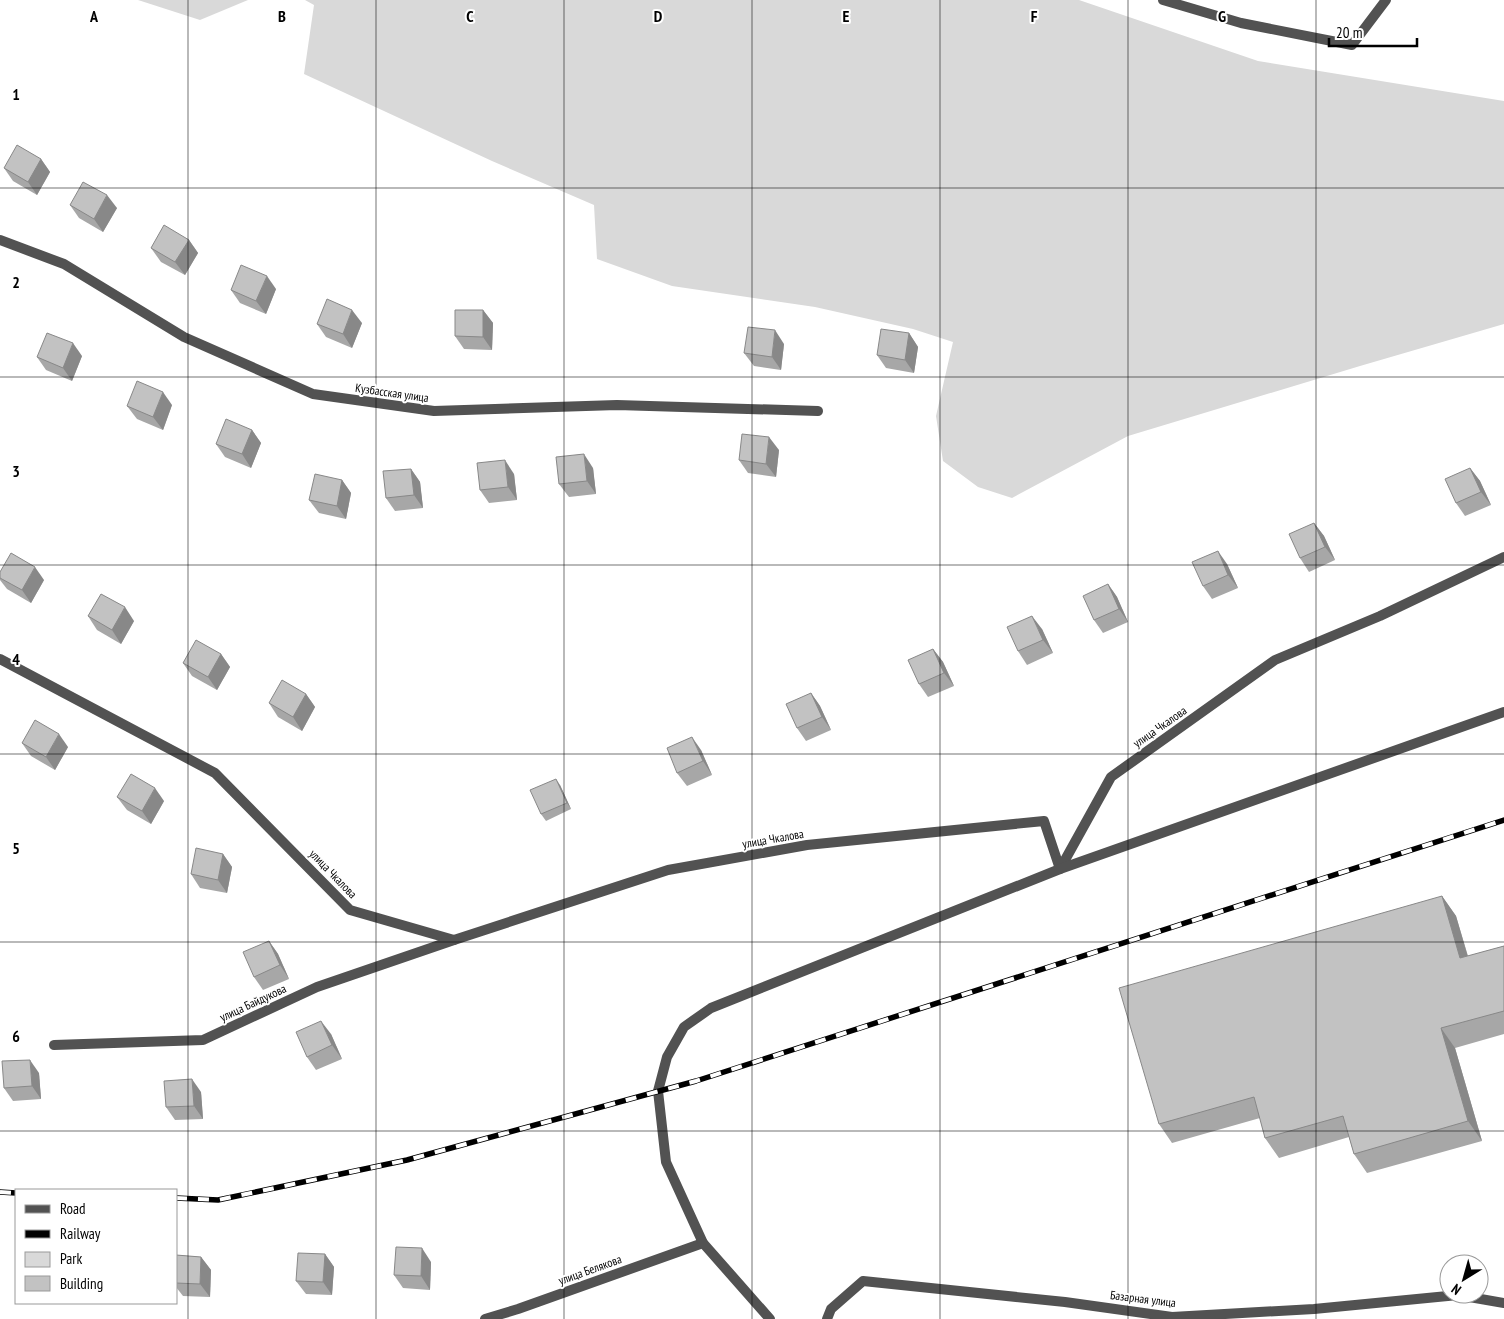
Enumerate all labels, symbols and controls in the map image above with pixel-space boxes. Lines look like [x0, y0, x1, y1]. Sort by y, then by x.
text: A [89, 6, 99, 26]
text: B [278, 6, 286, 26]
text: C [466, 6, 474, 26]
text: D [654, 6, 663, 26]
text: E [843, 6, 850, 26]
text: F [1031, 6, 1038, 26]
text: G [1218, 6, 1226, 26]
scale bar [1329, 15, 1416, 47]
text: 20 m [1336, 23, 1362, 42]
text: 1 [12, 84, 20, 104]
text: 2 [12, 272, 20, 292]
street label: Кузбасская улица [354, 380, 430, 405]
text: 3 [12, 461, 20, 481]
text: 4 [12, 649, 20, 669]
street label: улица Чкалова [1130, 703, 1190, 751]
street label: улица Чкалова [741, 826, 805, 851]
text: 5 [12, 838, 20, 858]
street label: улица Чкалова [306, 846, 360, 901]
street label: улица Байдукова [217, 981, 289, 1024]
text: 6 [12, 1026, 20, 1046]
legend [15, 1189, 178, 1304]
text: Road [60, 1199, 86, 1218]
text: Railway [60, 1224, 101, 1243]
text: Park [60, 1249, 82, 1268]
street label: улица Белякова [556, 1251, 624, 1288]
north arrow [1439, 1254, 1489, 1304]
text: Building [60, 1274, 103, 1293]
text: N [1448, 1280, 1465, 1299]
street label: Базарная улица [1109, 1287, 1177, 1310]

